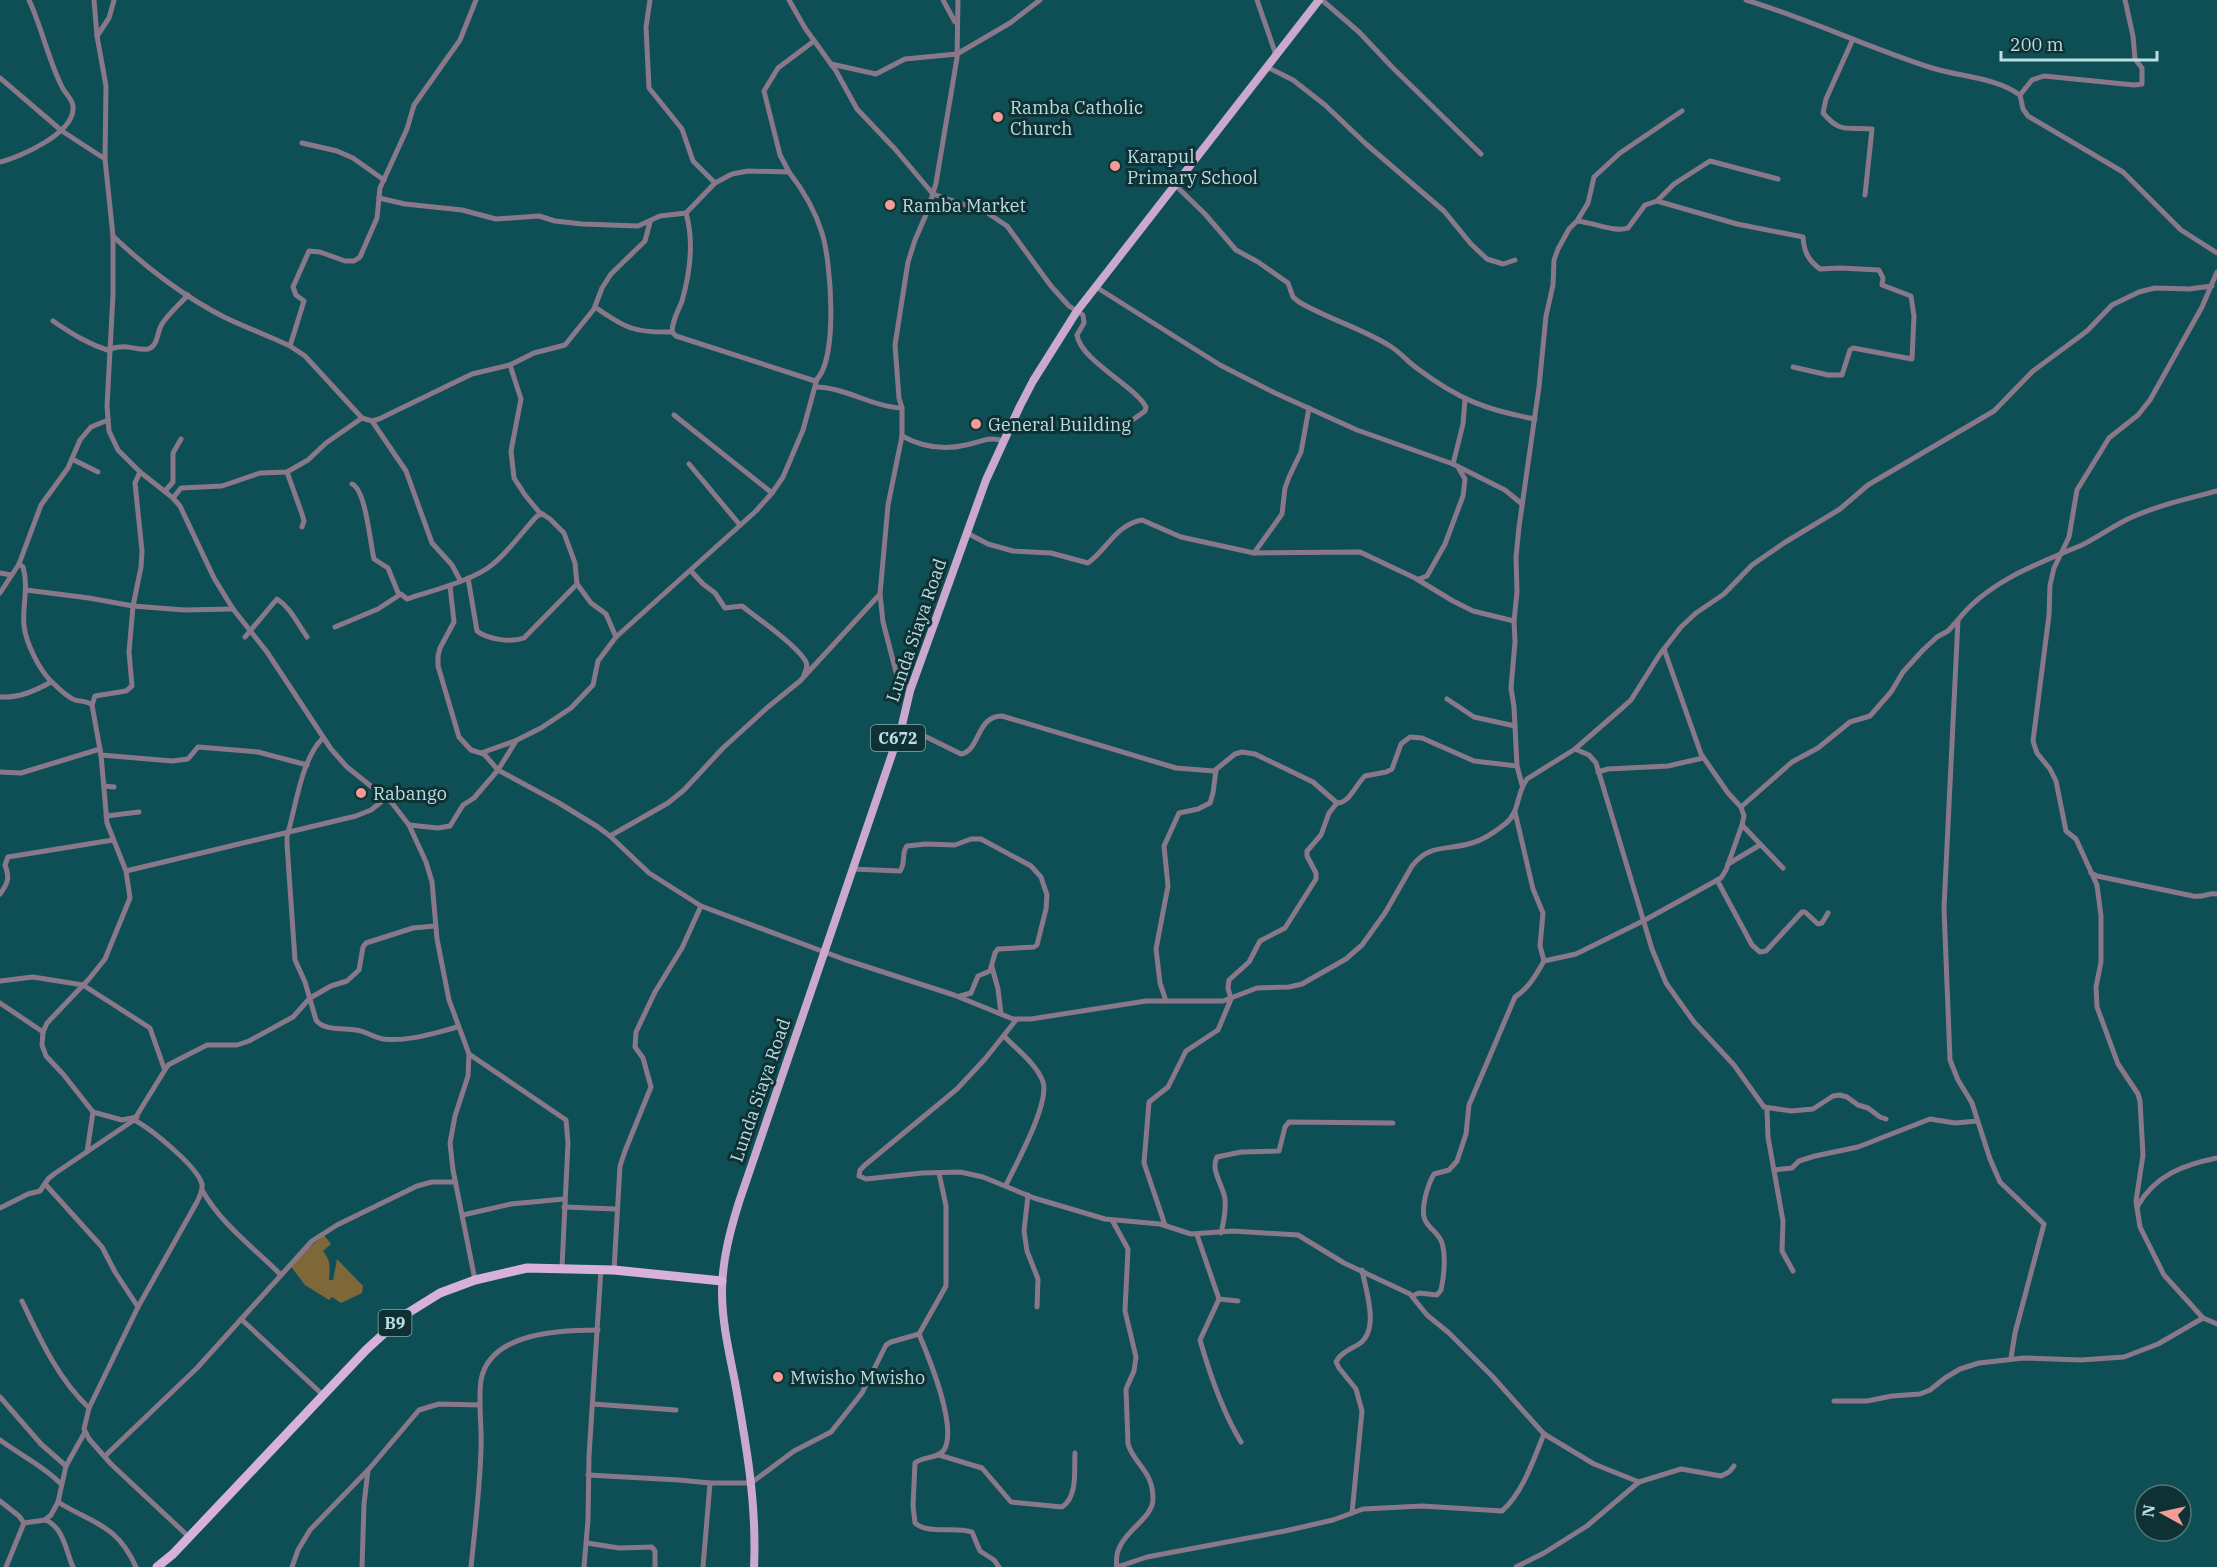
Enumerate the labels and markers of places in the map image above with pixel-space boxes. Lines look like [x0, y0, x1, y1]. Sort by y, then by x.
place label: Ramba Catholic Church [1010, 96, 1143, 140]
marker: Ramba Catholic Church [991, 110, 1005, 124]
place label: Karapul Primary School [1127, 145, 1258, 189]
marker: Karapul Primary School [1108, 159, 1122, 173]
place label: Ramba Market [902, 194, 1026, 217]
marker: Ramba Market [883, 198, 897, 212]
place label: General Building [988, 413, 1131, 436]
marker: General Building [969, 417, 983, 431]
place label: Rabango [373, 782, 447, 805]
marker: Rabango [354, 786, 368, 800]
place label: Mwisho Mwisho [790, 1366, 925, 1389]
marker: Mwisho Mwisho [771, 1370, 785, 1384]

